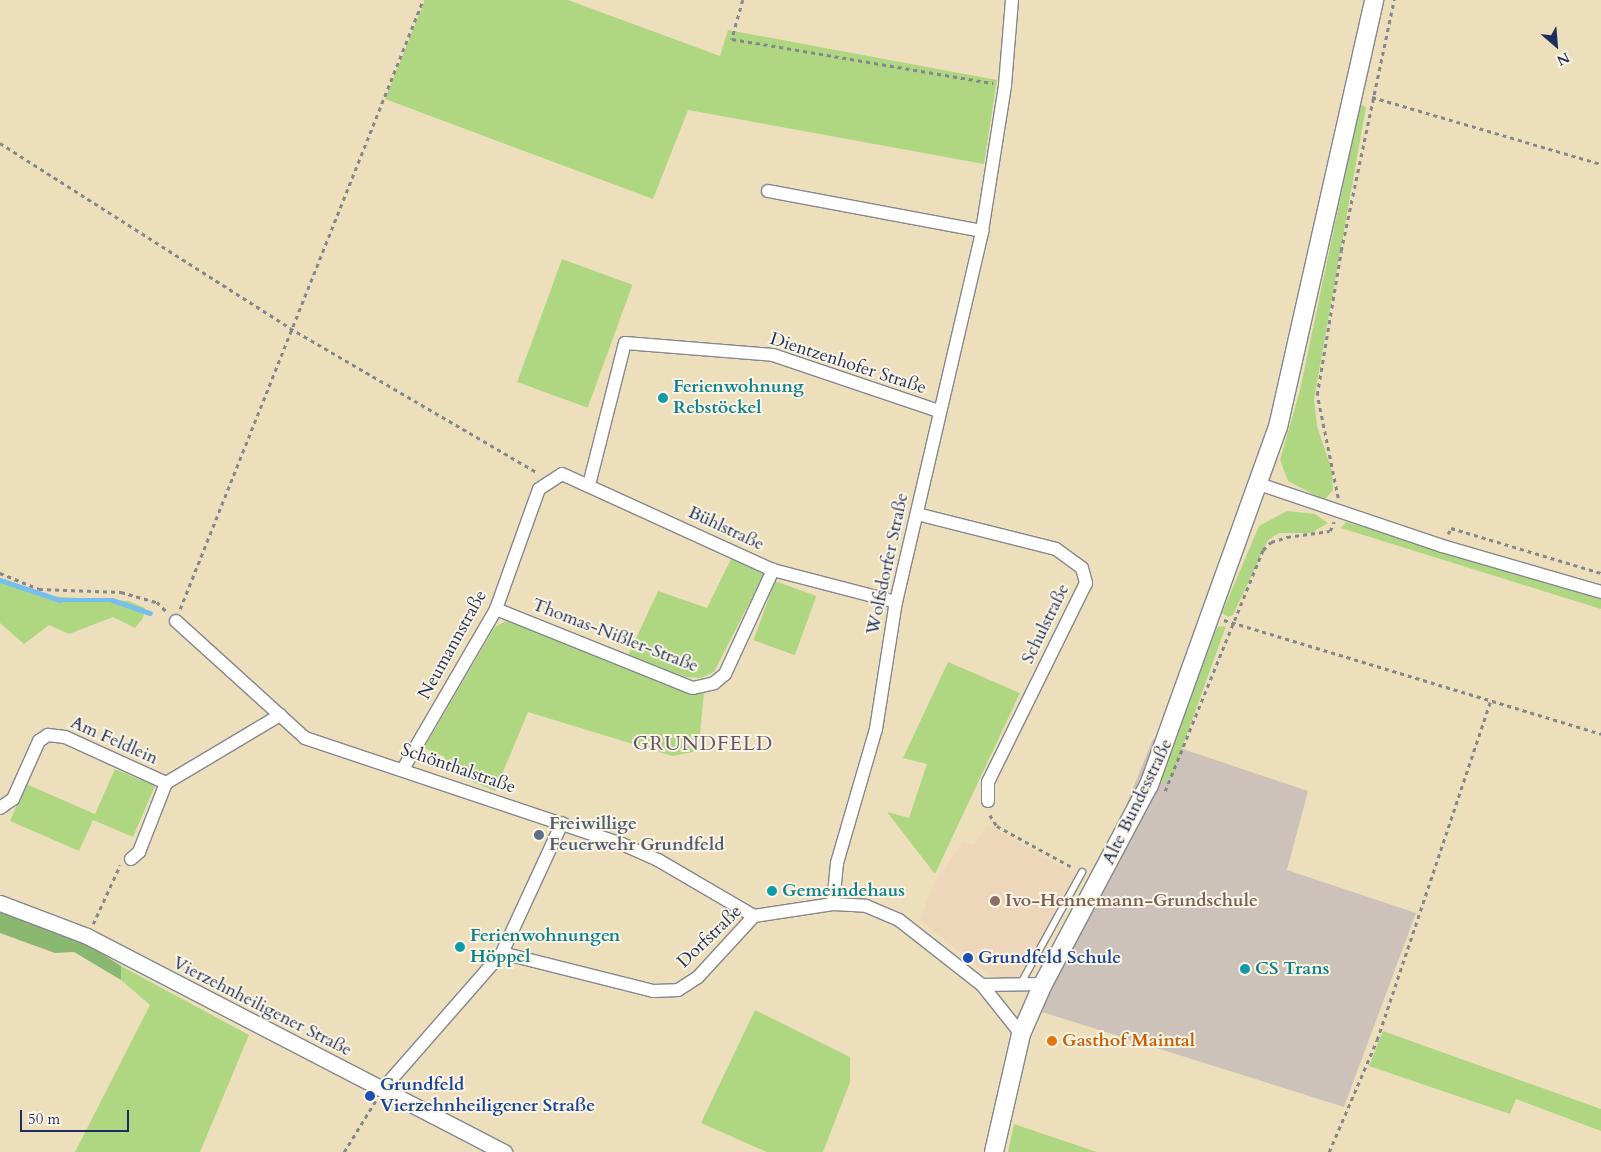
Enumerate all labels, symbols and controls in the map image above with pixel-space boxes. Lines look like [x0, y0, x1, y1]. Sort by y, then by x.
north arrow [1531, 20, 1581, 70]
text: N [1553, 48, 1573, 70]
street label: Dientzenhofer Straße [767, 329, 929, 399]
place label: Ferienwohnung Rebstöckel [673, 377, 804, 419]
marker: Ferienwohnung Rebstöckel [657, 392, 669, 404]
street label: Wolfsdorfer Straße [862, 491, 914, 637]
street label: Bühlstraße [685, 502, 767, 556]
street label: Schulstraße [1017, 580, 1075, 668]
street label: Neumannstraße [414, 586, 492, 704]
street label: Thomas-Nißler-Straße [529, 594, 701, 678]
street label: Am Feldlein [67, 712, 161, 770]
district label: GRUNDFELD [632, 731, 774, 755]
street label: Alte Bundesstraße [1098, 736, 1178, 868]
street label: Schönthalstraße [398, 739, 518, 799]
place label: Freiwillige Feuerwehr Grundfeld [549, 814, 724, 856]
marker: Freiwillige Feuerwehr Grundfeld [533, 829, 545, 841]
place label: Gemeindehaus [782, 880, 905, 902]
marker: Gemeindehaus [766, 885, 778, 897]
place label: Ivo-Hennemann-Grundschule [1005, 890, 1258, 912]
marker: Ivo-Hennemann-Grundschule [989, 895, 1001, 907]
street label: Dorfstraße [673, 901, 747, 973]
place label: Ferienwohnungen Höppel [470, 926, 620, 969]
marker: Ferienwohnungen Höppel [454, 941, 466, 953]
place label: Grundfeld Schule [978, 947, 1121, 969]
street label: Vierzehnheiligener Straße [169, 952, 355, 1062]
marker: Grundfeld Schule [962, 952, 974, 964]
place label: CS Trans [1255, 958, 1329, 980]
marker: CS Trans [1239, 963, 1251, 975]
place label: Gasthof Maintal [1062, 1030, 1195, 1052]
marker: Gasthof Maintal [1046, 1035, 1058, 1047]
place label: Grundfeld Vierzehnheiligener Straße [380, 1075, 595, 1118]
marker: Grundfeld Vierzehnheiligener Straße [364, 1090, 376, 1102]
scale bar [22, 1100, 131, 1132]
text: 50 m [28, 1109, 60, 1129]

